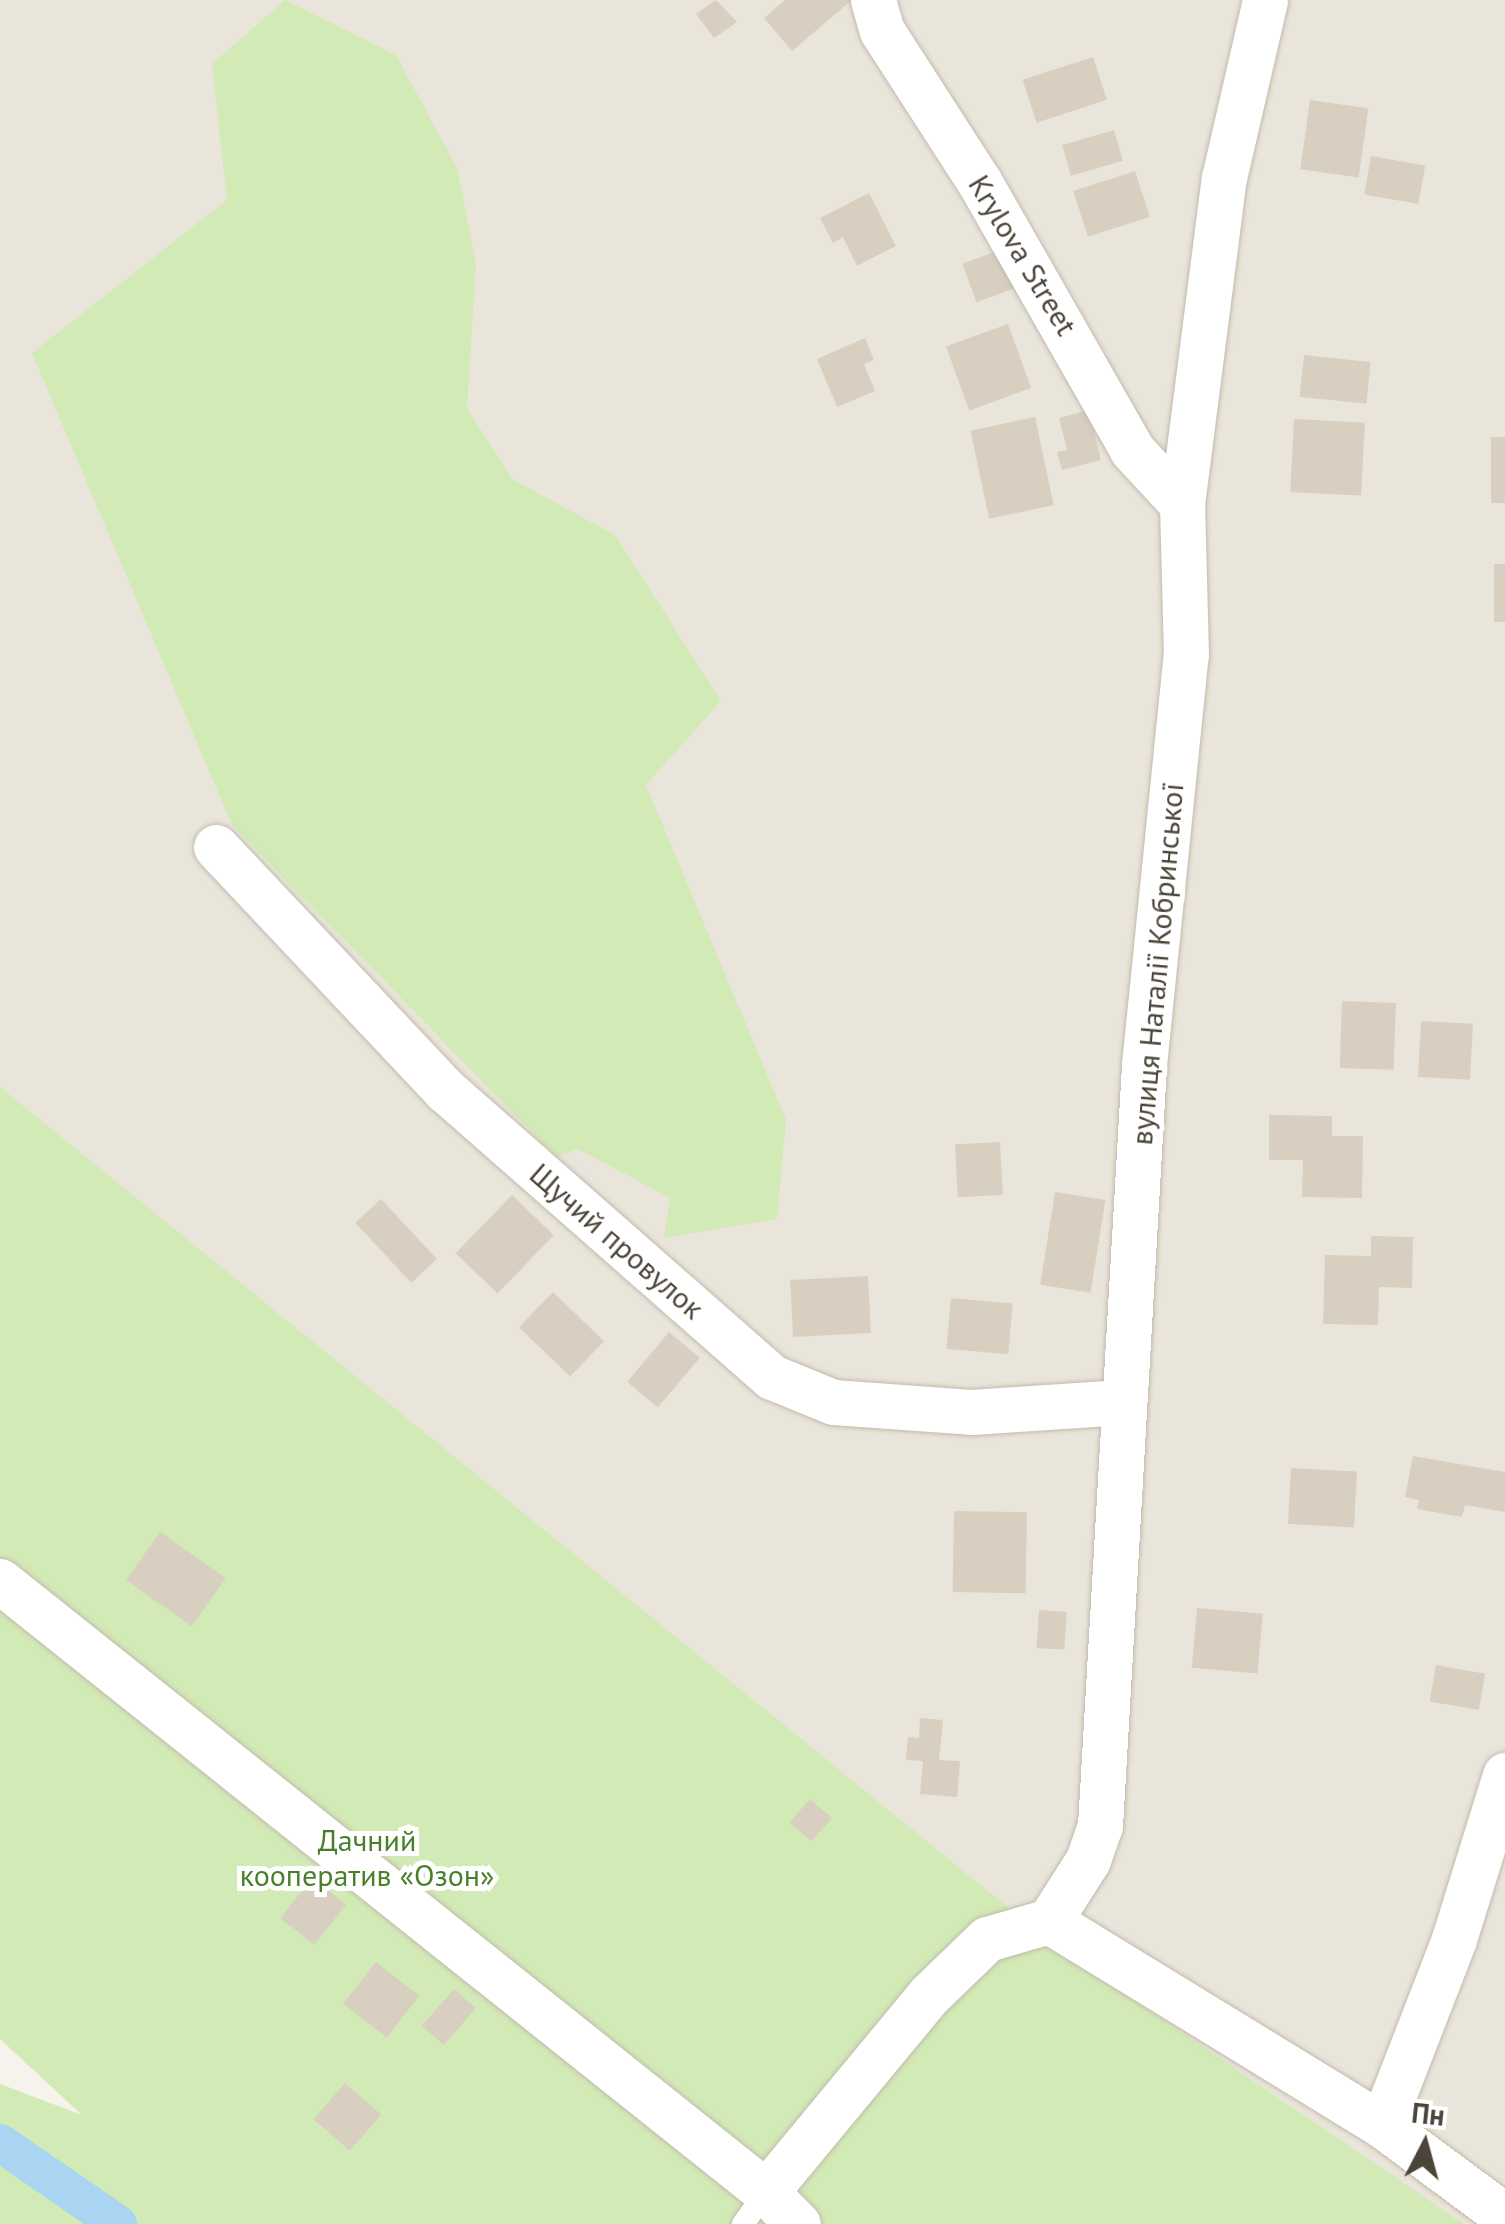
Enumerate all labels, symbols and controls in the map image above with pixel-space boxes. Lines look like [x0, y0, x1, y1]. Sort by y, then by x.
street label: Krylova Street [961, 169, 1085, 341]
street label: вулиця Наталії Кобринської [1123, 782, 1191, 1146]
street label: Щучий провулок [523, 1156, 711, 1326]
park label: Дачний кооператив «Озон» [240, 1822, 494, 1892]
north arrow [1375, 2094, 1475, 2194]
text: Пн [1410, 2094, 1447, 2134]

